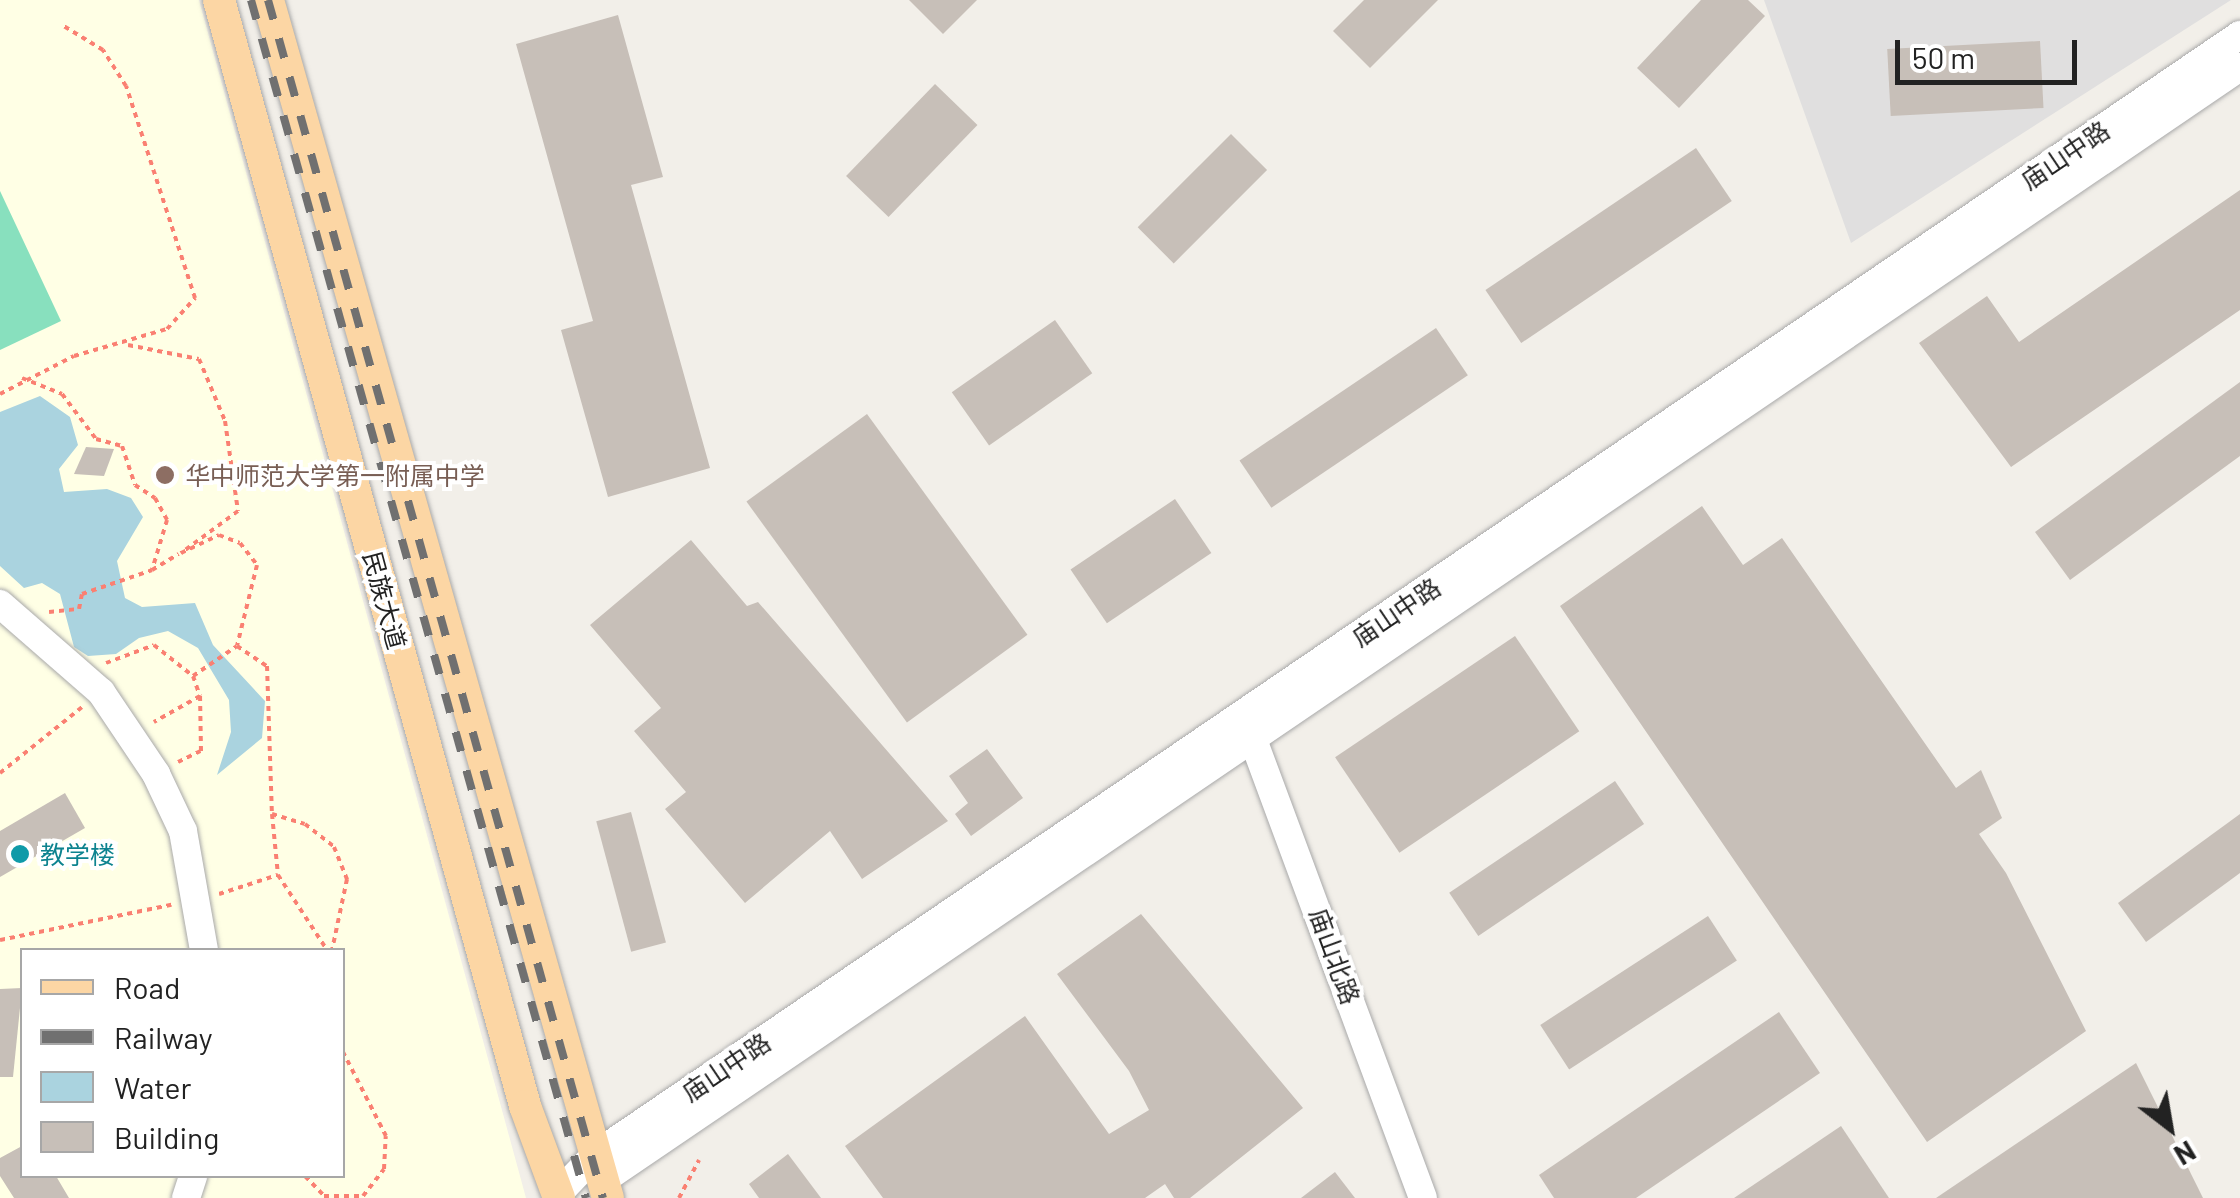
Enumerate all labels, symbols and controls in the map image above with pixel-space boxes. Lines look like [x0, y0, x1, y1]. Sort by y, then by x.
scale bar [1900, 20, 2082, 82]
text: 50 m [1912, 39, 1975, 75]
street label: 庙山中路 [2015, 115, 2115, 195]
place label: 华中师范大学第一附属中学 [185, 460, 485, 490]
marker: 华中师范大学第一附属中学 [154, 464, 176, 486]
street label: 民族大道 [358, 548, 412, 652]
street label: 庙山中路 [1346, 572, 1446, 652]
place label: 教学楼 [40, 839, 115, 869]
marker: 教学楼 [9, 843, 31, 865]
street label: 庙山北路 [1304, 904, 1366, 1008]
legend [20, 948, 345, 1178]
text: Road [114, 969, 180, 1005]
text: Railway [114, 1019, 213, 1055]
street label: 庙山中路 [676, 1027, 776, 1107]
text: Water [114, 1069, 192, 1105]
north arrow [2120, 1078, 2220, 1178]
text: Building [114, 1119, 219, 1155]
text: N [2169, 1134, 2202, 1173]

